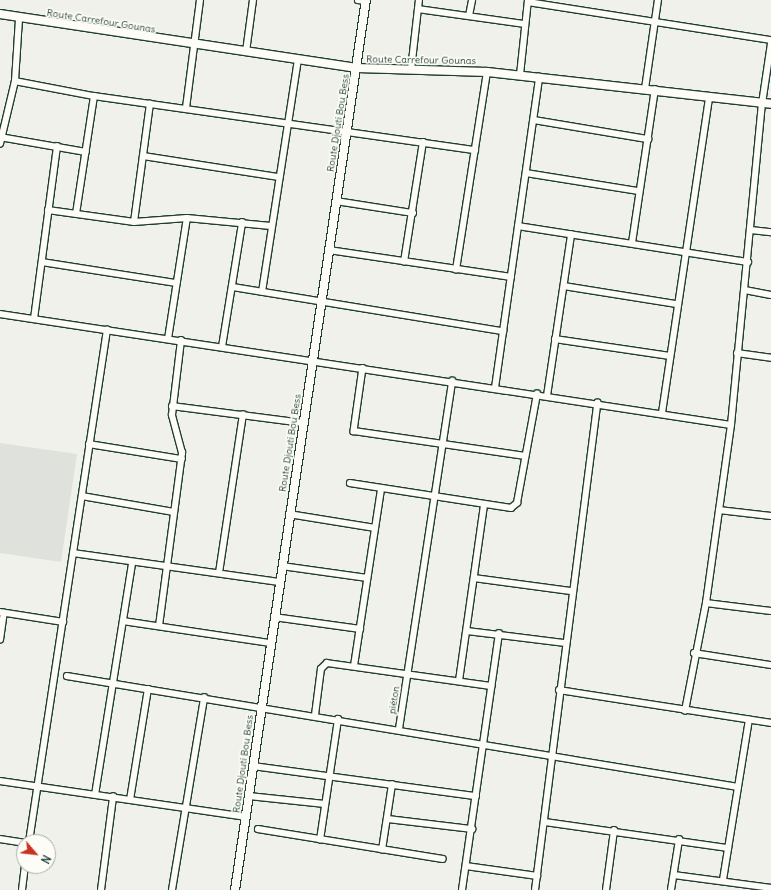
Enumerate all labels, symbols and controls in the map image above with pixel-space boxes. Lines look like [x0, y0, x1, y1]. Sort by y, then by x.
street label: Route Carrefour Gounas [46, 6, 156, 36]
street label: Route Carrefour Gounas [366, 53, 476, 67]
street label: Route Djouti Bou Bess [324, 73, 352, 173]
street label: Route Djouti Bou Bess [276, 393, 304, 493]
street label: piéton [386, 685, 402, 715]
street label: Route Djouti Bou Bess [230, 714, 256, 814]
north arrow [16, 834, 56, 874]
text: N [38, 853, 54, 866]

